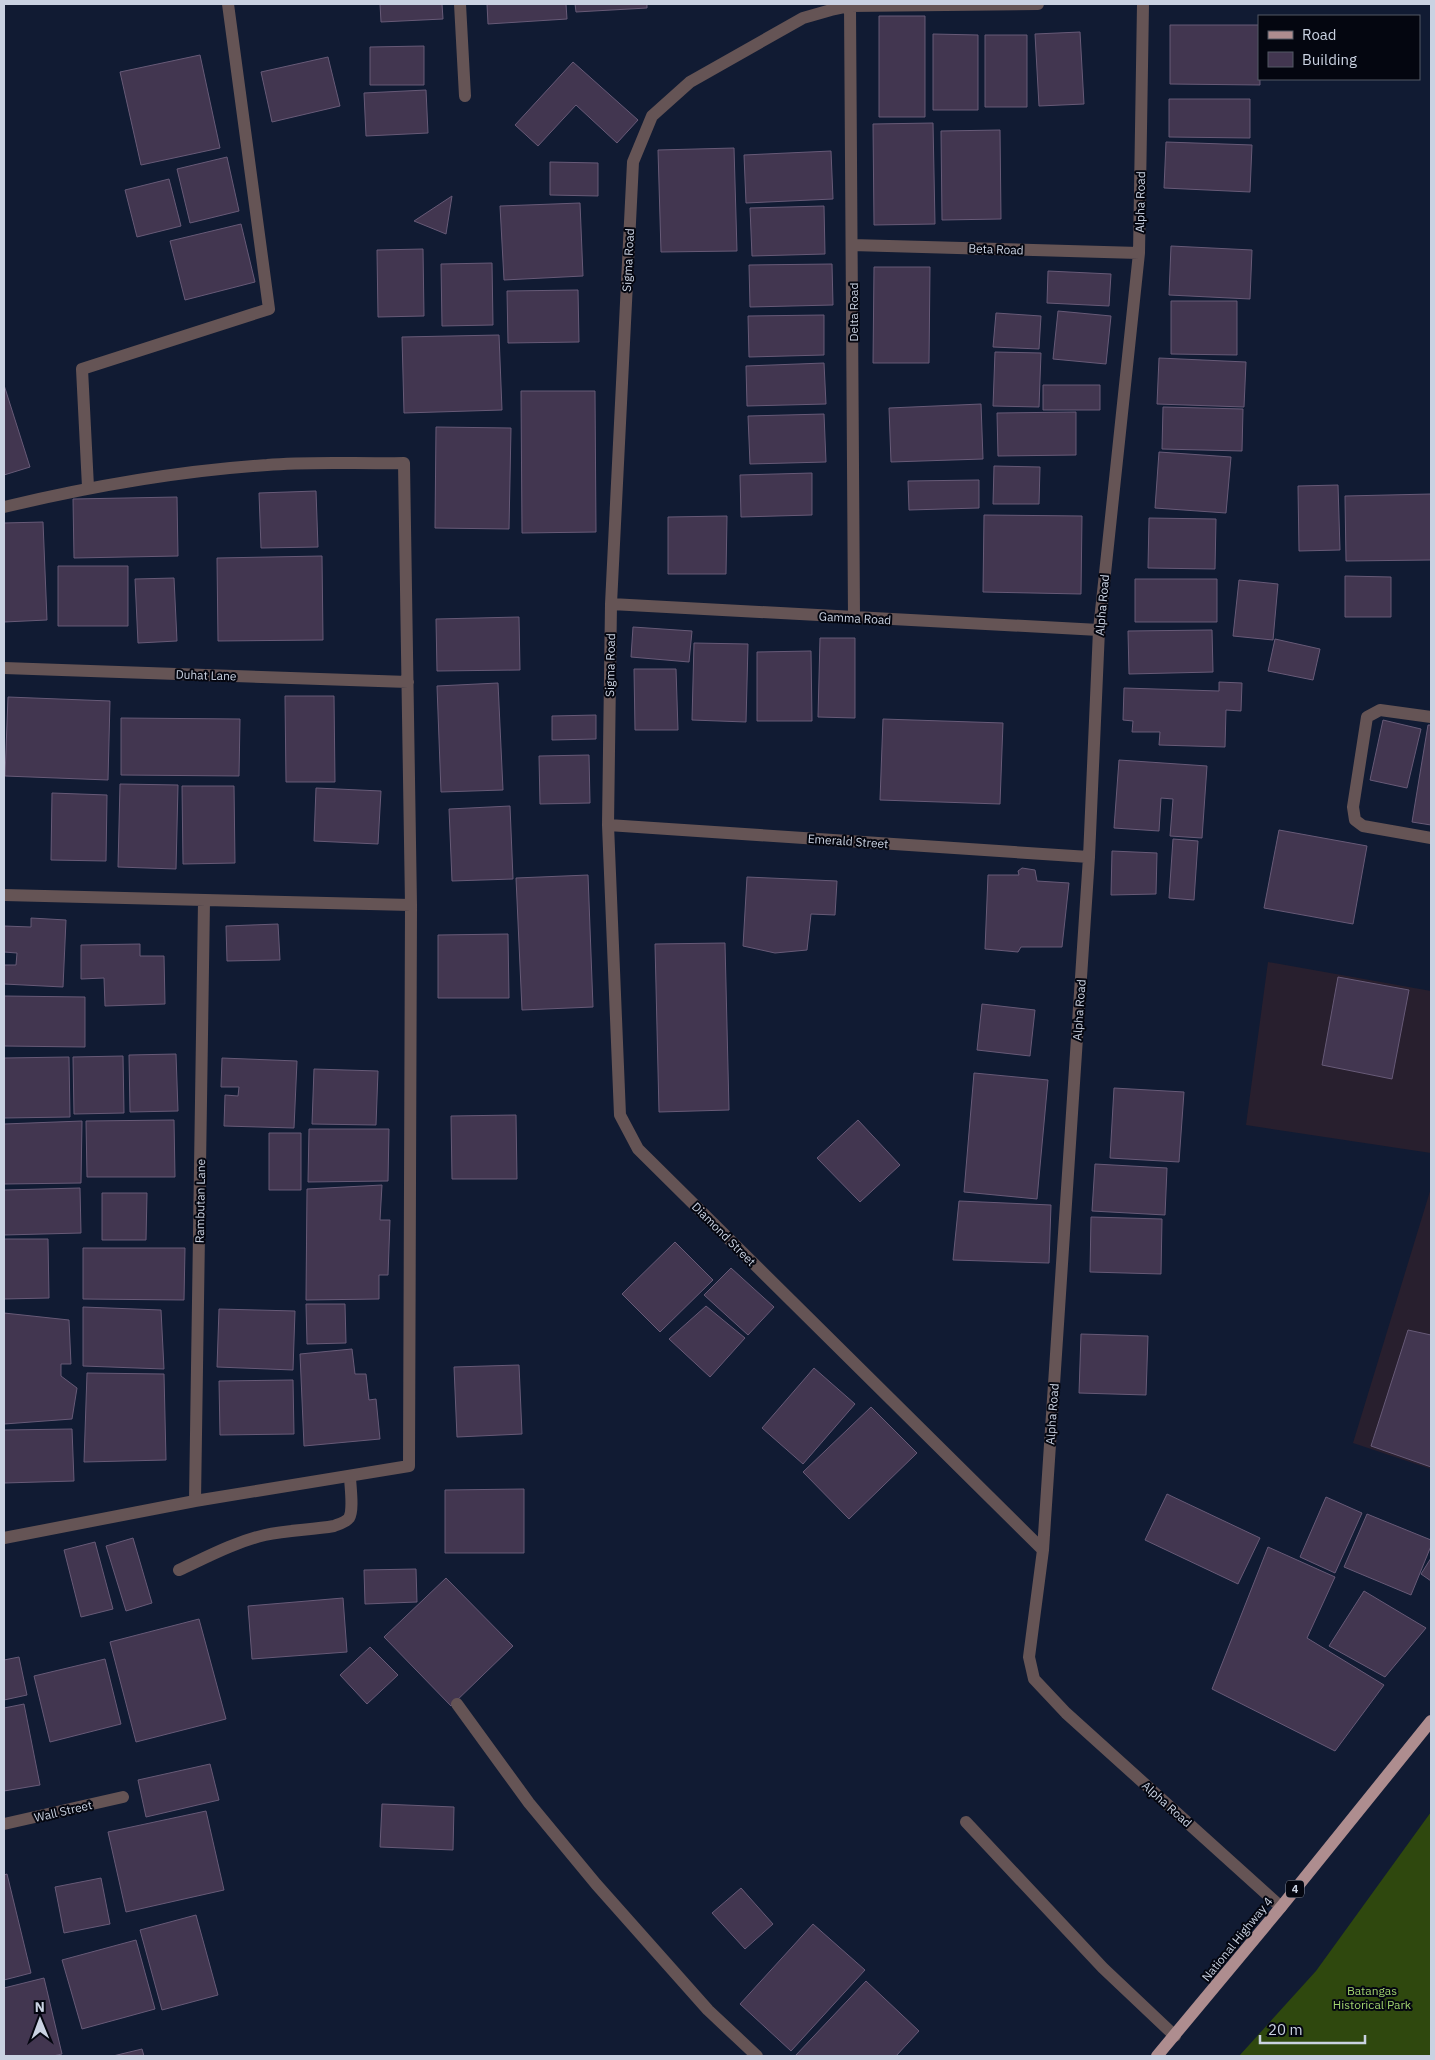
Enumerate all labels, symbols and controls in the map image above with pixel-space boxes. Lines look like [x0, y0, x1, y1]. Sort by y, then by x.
legend [1258, 15, 1420, 80]
text: Road [1302, 25, 1337, 44]
text: Building [1302, 50, 1357, 69]
street label: Alpha Road [1132, 171, 1148, 233]
street label: Sigma Road [619, 228, 637, 292]
street label: Beta Road [968, 241, 1024, 257]
street label: Delta Road [846, 283, 861, 341]
street label: Alpha Road [1092, 574, 1112, 636]
street label: Gamma Road [818, 609, 892, 627]
street label: Sigma Road [602, 633, 618, 697]
street label: Duhat Lane [175, 666, 237, 684]
street label: Emerald Street [807, 831, 889, 851]
street label: Alpha Road [1069, 979, 1089, 1041]
street label: Rambutan Lane [192, 1158, 208, 1243]
street label: Diamond Street [689, 1199, 759, 1269]
street label: Alpha Road [1042, 1383, 1062, 1445]
street label: Alpha Road [1139, 1778, 1195, 1830]
street label: Wall Street [32, 1797, 94, 1825]
road number: 4 [1286, 1880, 1304, 1898]
street label: National Highway 4 [1198, 1894, 1276, 1984]
park label: Batangas Historical Park [1333, 1983, 1412, 2012]
north arrow [15, 1995, 65, 2045]
text: N [35, 1998, 45, 2016]
scale bar [1260, 2012, 1365, 2044]
text: 20 m [1268, 2020, 1303, 2039]

